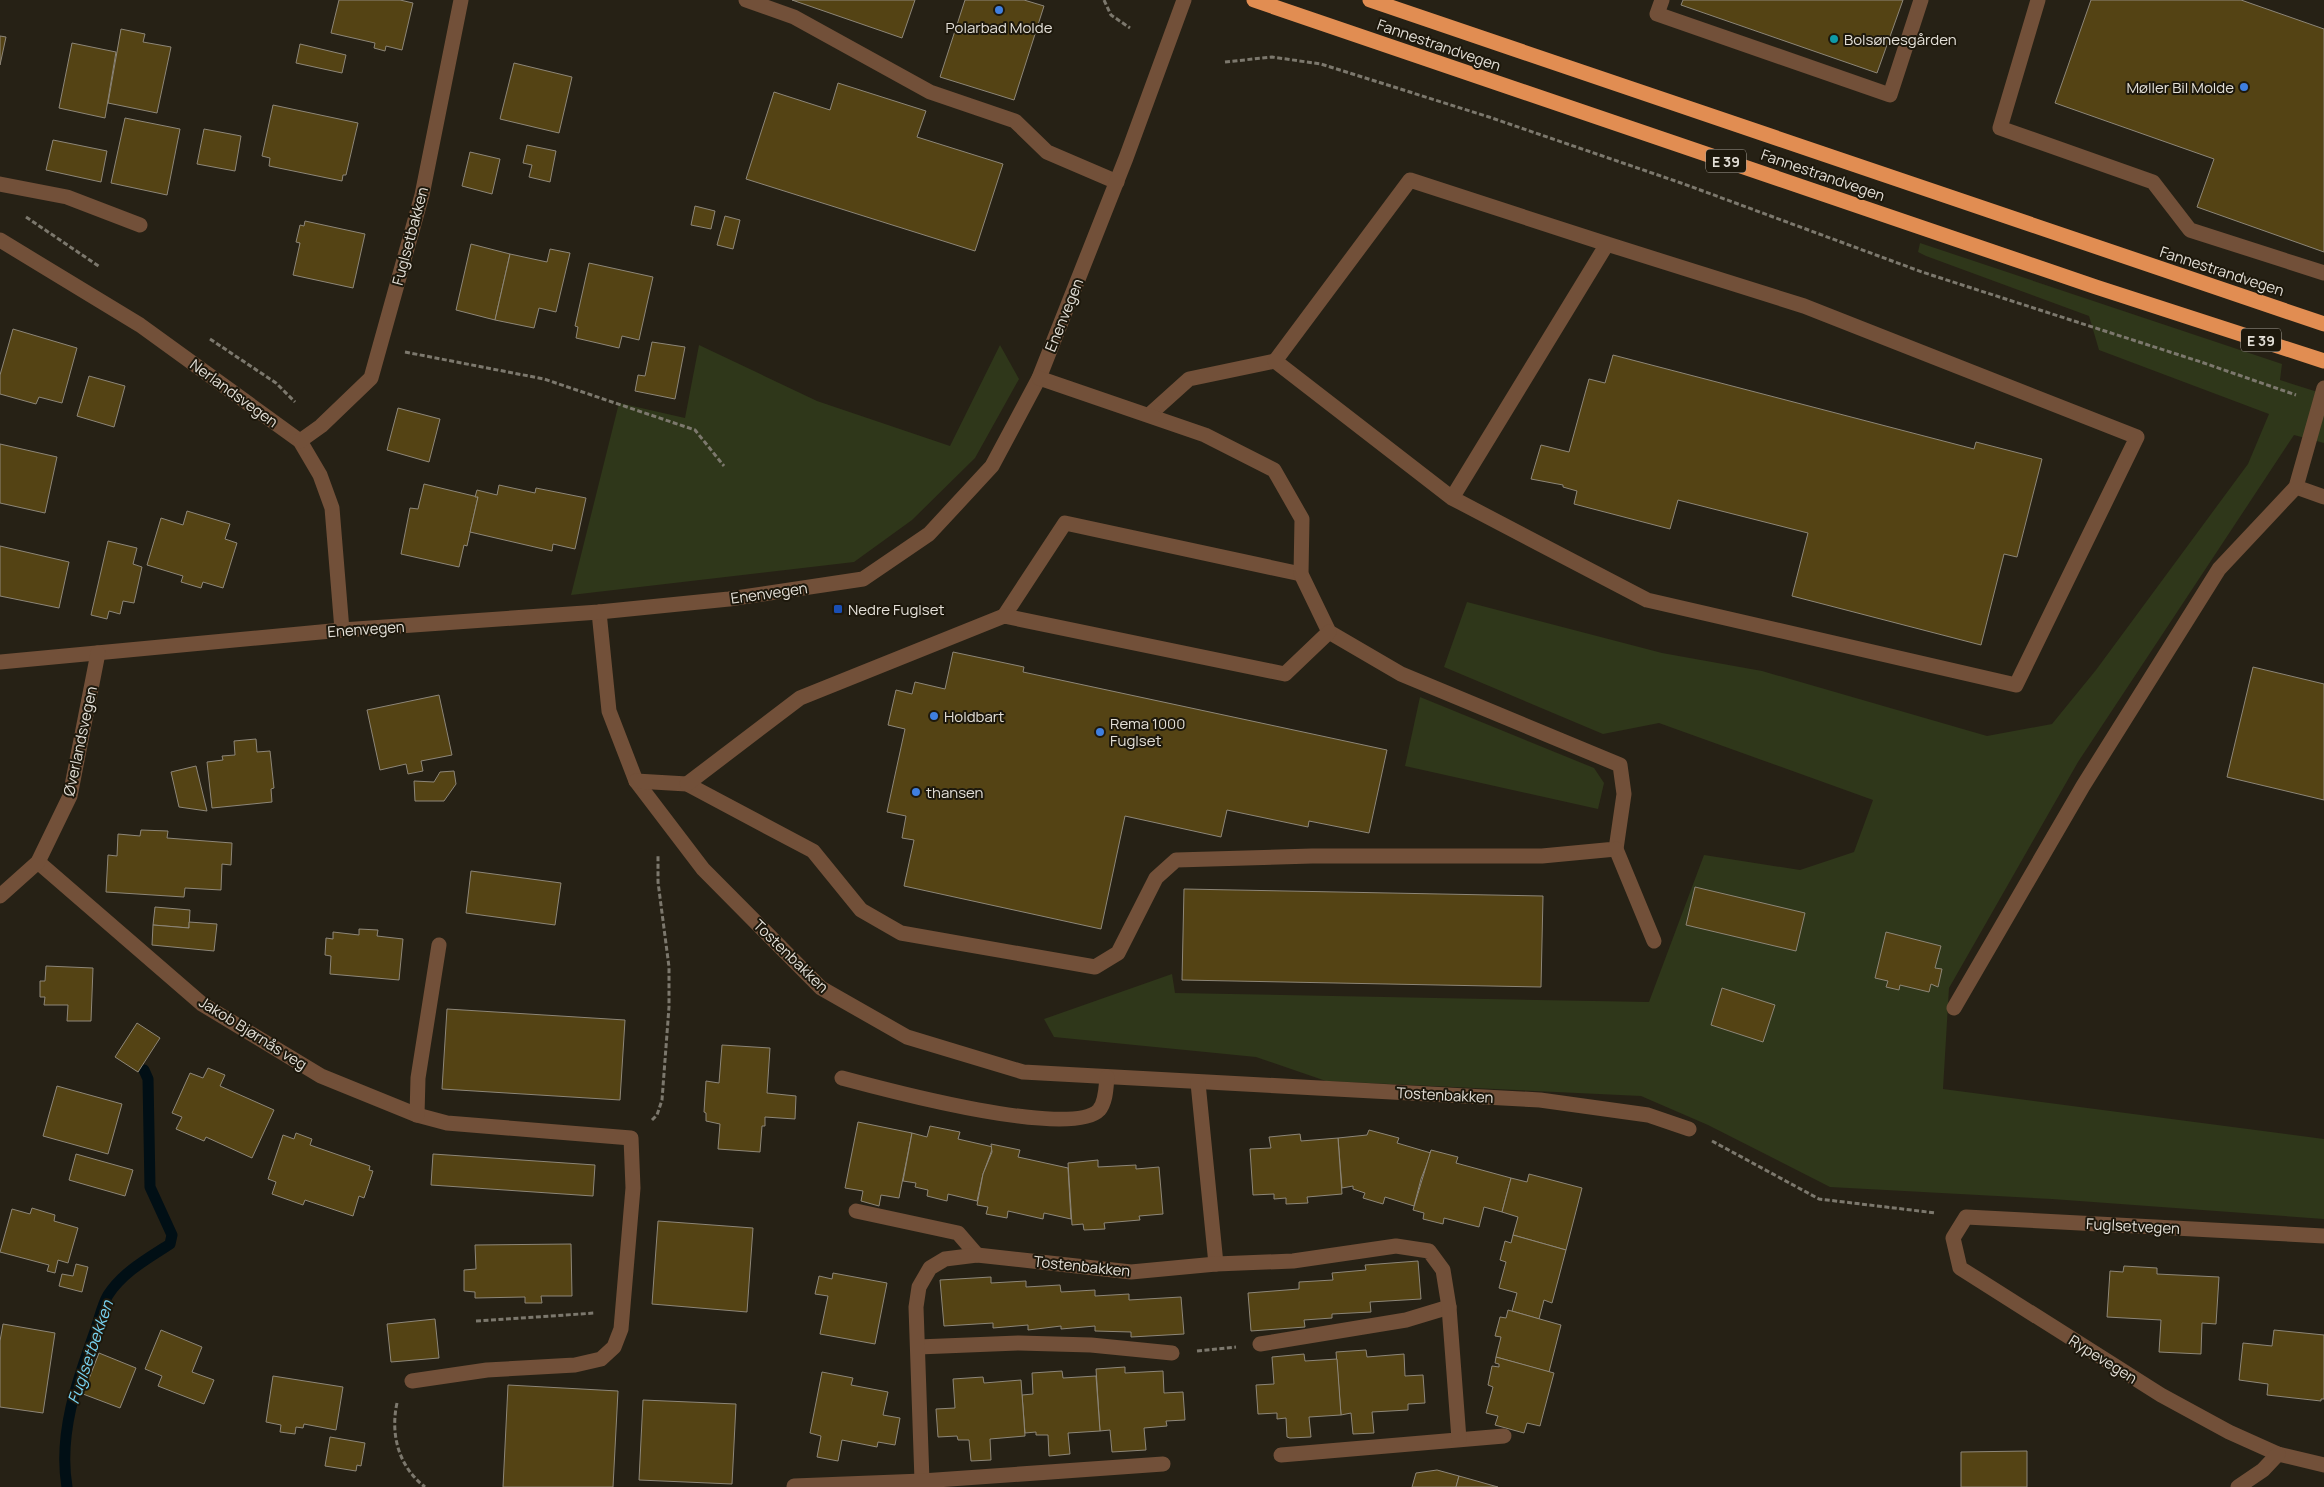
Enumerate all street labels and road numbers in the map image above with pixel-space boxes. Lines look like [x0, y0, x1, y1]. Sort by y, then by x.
street label: Fannestrandvegen [1374, 14, 1504, 76]
street label: Fannestrandvegen [1758, 144, 1888, 206]
road number: E 39 [1706, 150, 1746, 172]
street label: Fuglsetbakken [387, 184, 433, 287]
street label: Fannestrandvegen [2157, 241, 2287, 301]
street label: Enenvegen [1040, 275, 1088, 355]
road number: E 39 [2241, 328, 2281, 352]
street label: Nerlandsvegen [186, 354, 282, 432]
street label: Enenvegen [729, 577, 809, 609]
street label: Enenvegen [327, 616, 405, 642]
street label: Øverlandsvegen [58, 684, 102, 798]
street label: Tostenbakken [749, 915, 833, 997]
street label: Jakob Bjørnås veg [195, 991, 311, 1075]
street label: Tostenbakken [1396, 1082, 1494, 1108]
street label: Fuglsetvegen [2086, 1213, 2181, 1239]
street label: Tostenbakken [1033, 1250, 1131, 1282]
street label: Rypevegen [2065, 1330, 2141, 1388]

